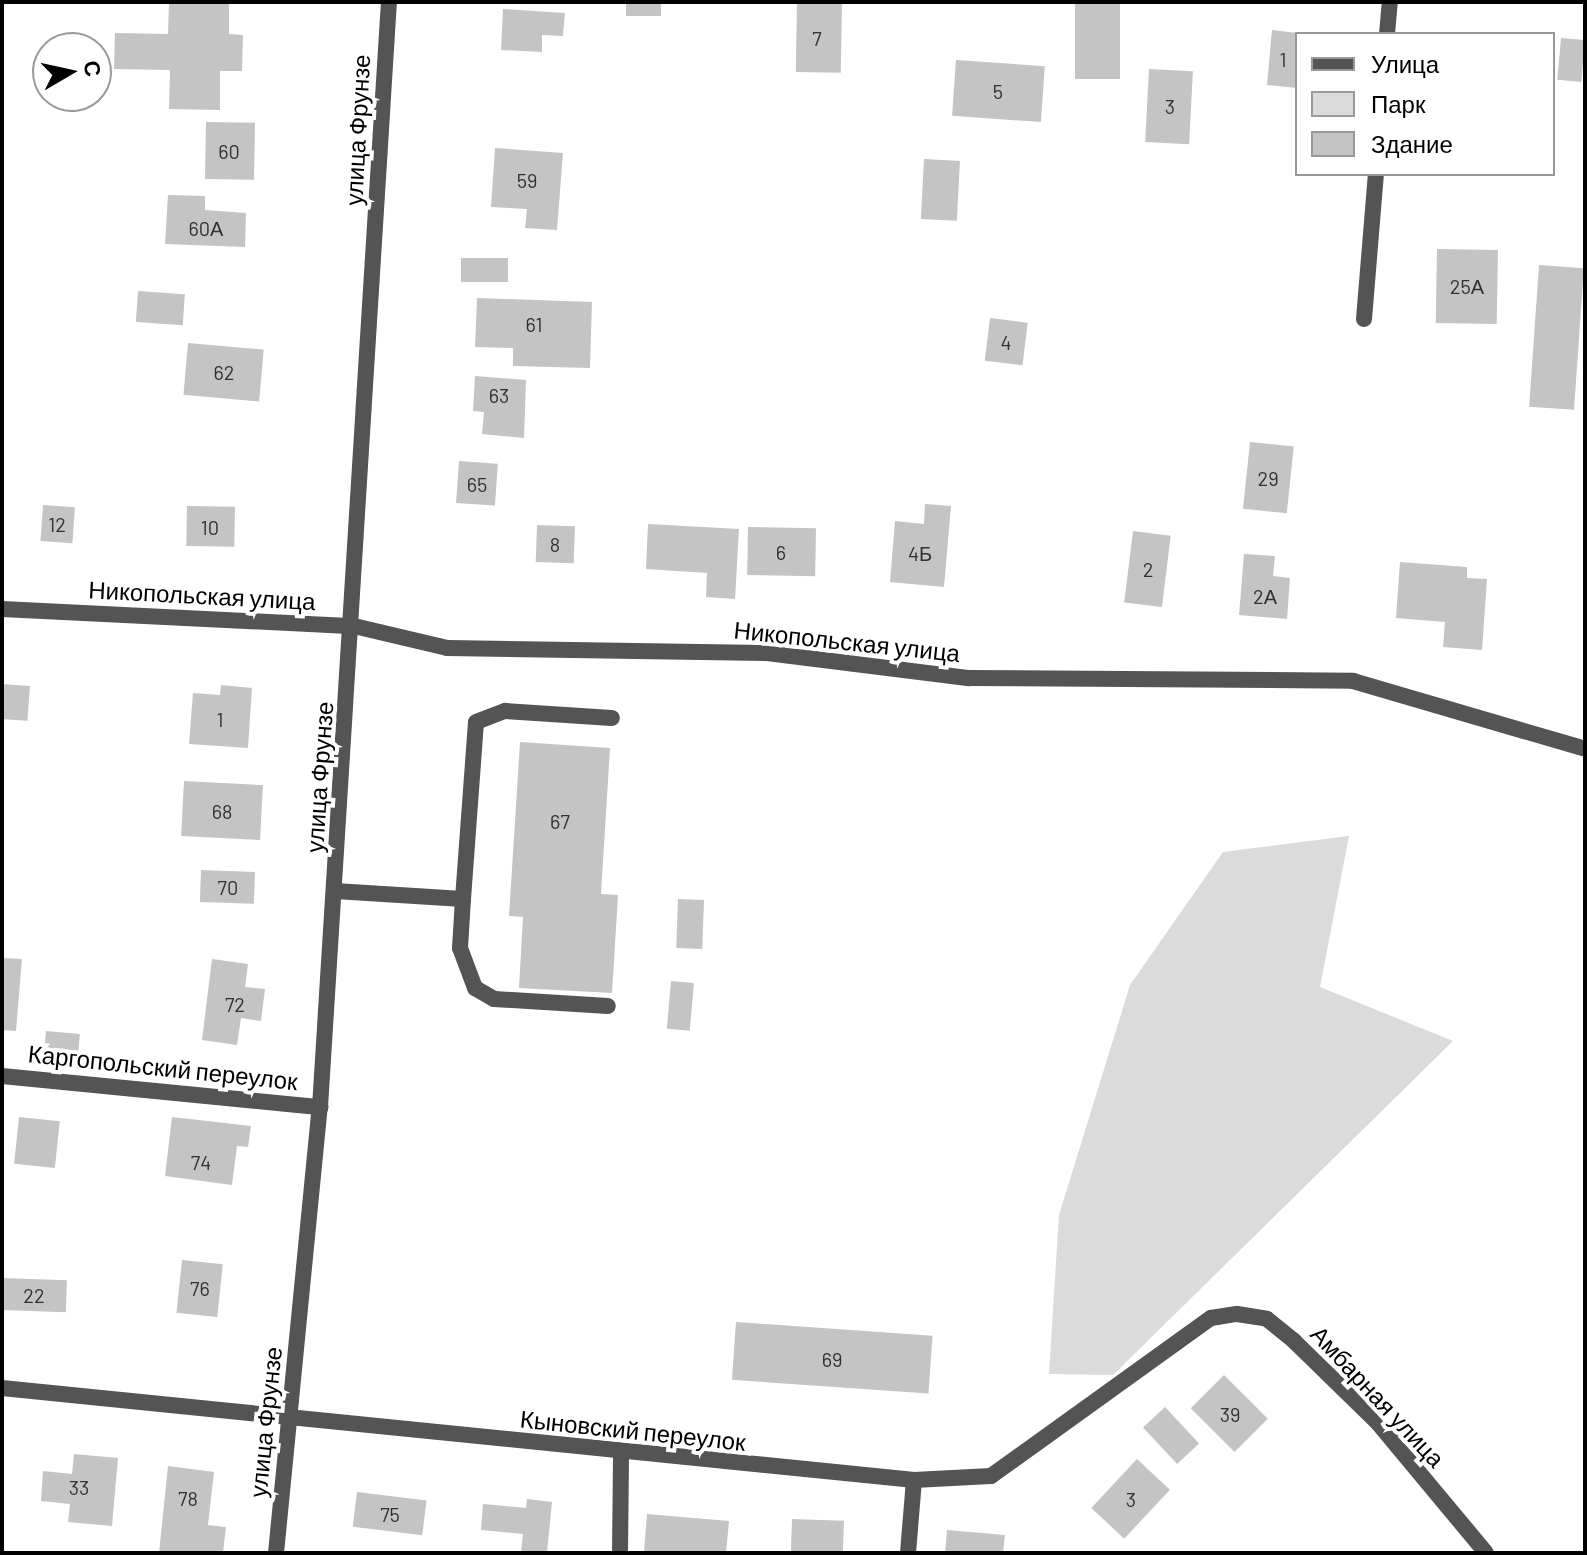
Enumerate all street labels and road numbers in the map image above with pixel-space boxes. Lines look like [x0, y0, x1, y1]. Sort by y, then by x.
street label: улица Фрунзе [339, 54, 375, 206]
street label: Никопольская улица [88, 575, 316, 615]
street label: Никопольская улица [732, 615, 962, 667]
street label: улица Фрунзе [299, 700, 339, 854]
street label: Каргопольский переулок [27, 1039, 299, 1095]
street label: Амбарная улица [1305, 1319, 1451, 1473]
street label: улица Фрунзе [243, 1345, 287, 1499]
street label: Кыновский переулок [519, 1404, 747, 1456]

